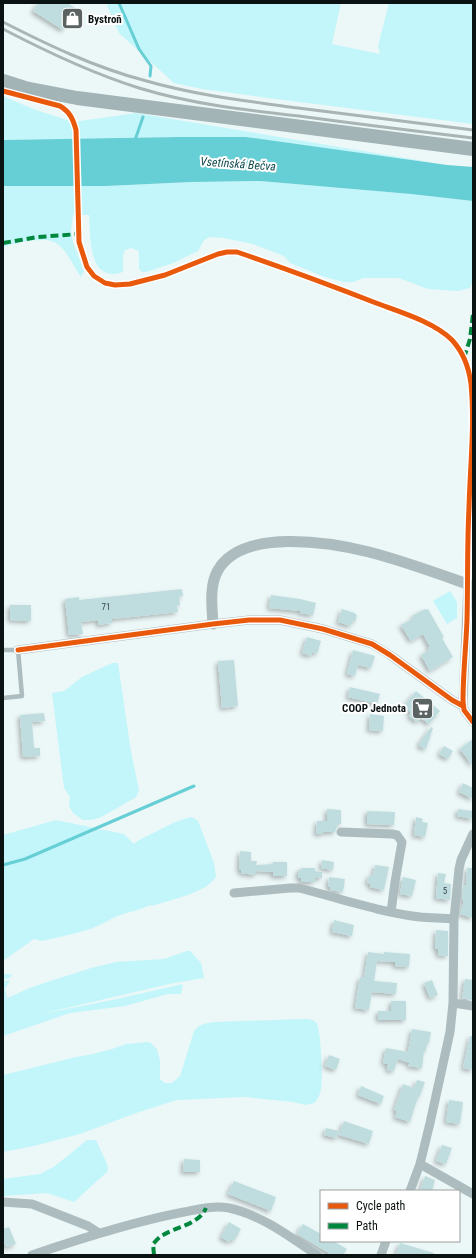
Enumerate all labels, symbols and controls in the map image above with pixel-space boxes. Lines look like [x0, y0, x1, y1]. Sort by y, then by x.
shop icon: Bystroň [59, 6, 85, 32]
place label: Bystroň [88, 13, 122, 26]
water label: Vsetínská Bečva [200, 154, 276, 174]
house number: 71 [102, 602, 110, 612]
supermarket icon: COOP Jednota [409, 695, 435, 721]
place label: COOP Jednota [342, 702, 406, 715]
house number: 5 [443, 886, 448, 896]
legend [320, 1190, 460, 1242]
text: Cycle path [356, 1199, 406, 1213]
text: Path [356, 1219, 378, 1233]

